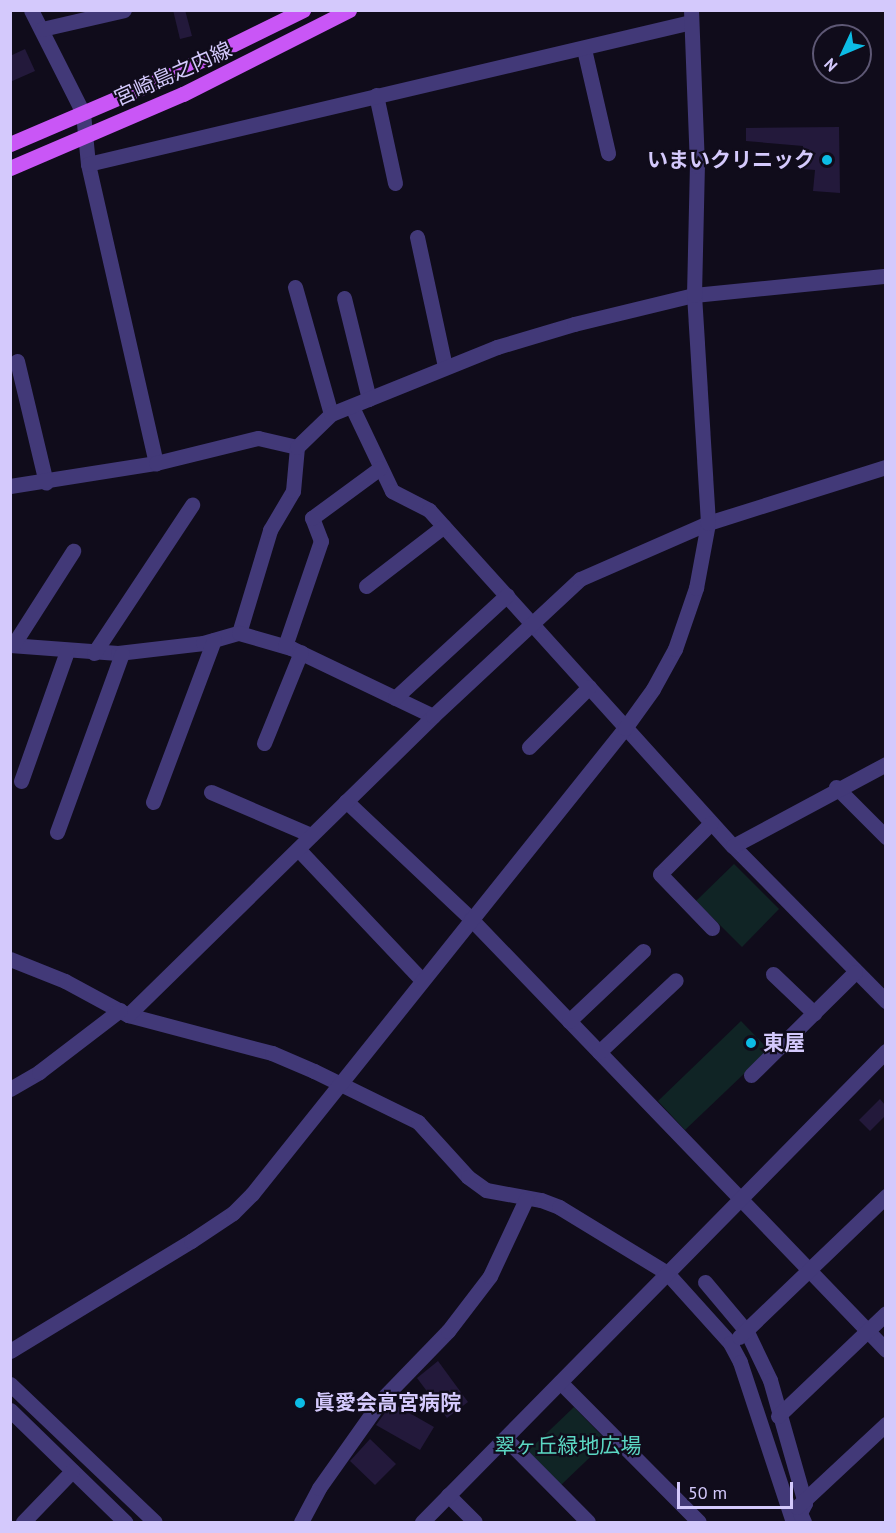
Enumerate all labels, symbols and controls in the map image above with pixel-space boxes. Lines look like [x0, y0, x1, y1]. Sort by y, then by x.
north arrow [812, 24, 872, 84]
street label: 宮崎島之内線 [110, 37, 236, 111]
text: N [820, 54, 841, 76]
place label: いまいクリニック [647, 147, 815, 173]
marker: いまいクリニック [820, 153, 834, 167]
place label: 東屋 [763, 1030, 805, 1056]
marker: 東屋 [744, 1036, 758, 1050]
place label: 眞愛会高宮病院 [314, 1390, 461, 1416]
marker: 眞愛会高宮病院 [291, 1394, 309, 1412]
park label: 翠ヶ丘緑地広場 [495, 1433, 641, 1459]
scale bar [680, 1470, 796, 1508]
text: 50 m [688, 1481, 727, 1504]

